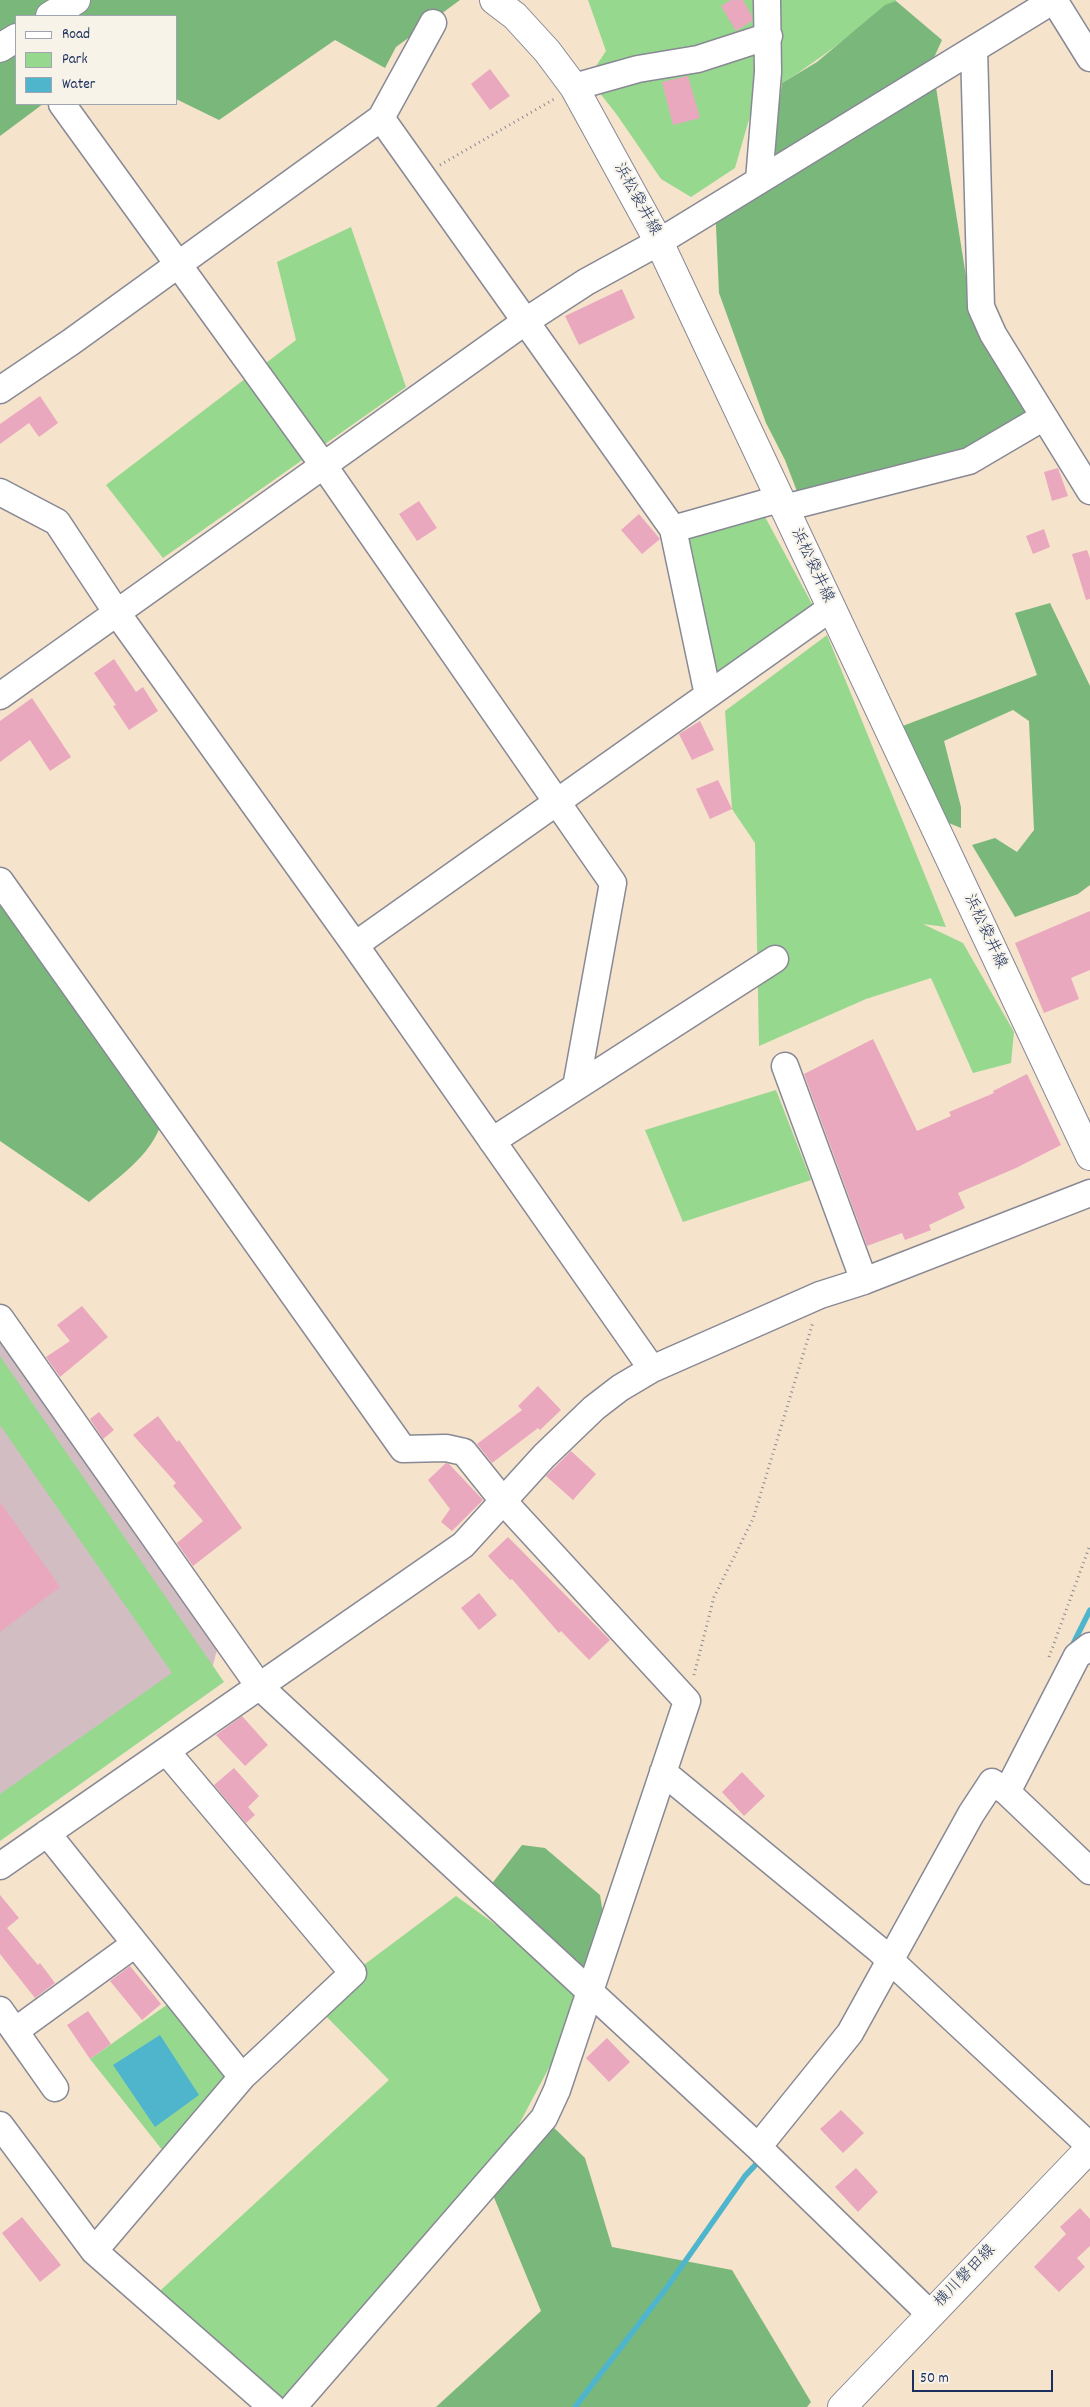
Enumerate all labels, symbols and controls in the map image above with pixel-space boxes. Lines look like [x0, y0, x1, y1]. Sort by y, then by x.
legend [15, 15, 178, 105]
text: Road [62, 24, 90, 46]
text: Park [62, 49, 88, 71]
text: Water [62, 74, 95, 96]
street label: 浜松袋井線 [608, 160, 664, 240]
street label: 浜松袋井線 [785, 526, 837, 606]
street label: 浜松袋井線 [958, 892, 1010, 972]
street label: 横川磐田線 [931, 2242, 1001, 2312]
scale bar [915, 2360, 1056, 2392]
text: 50 m [920, 2368, 949, 2390]

